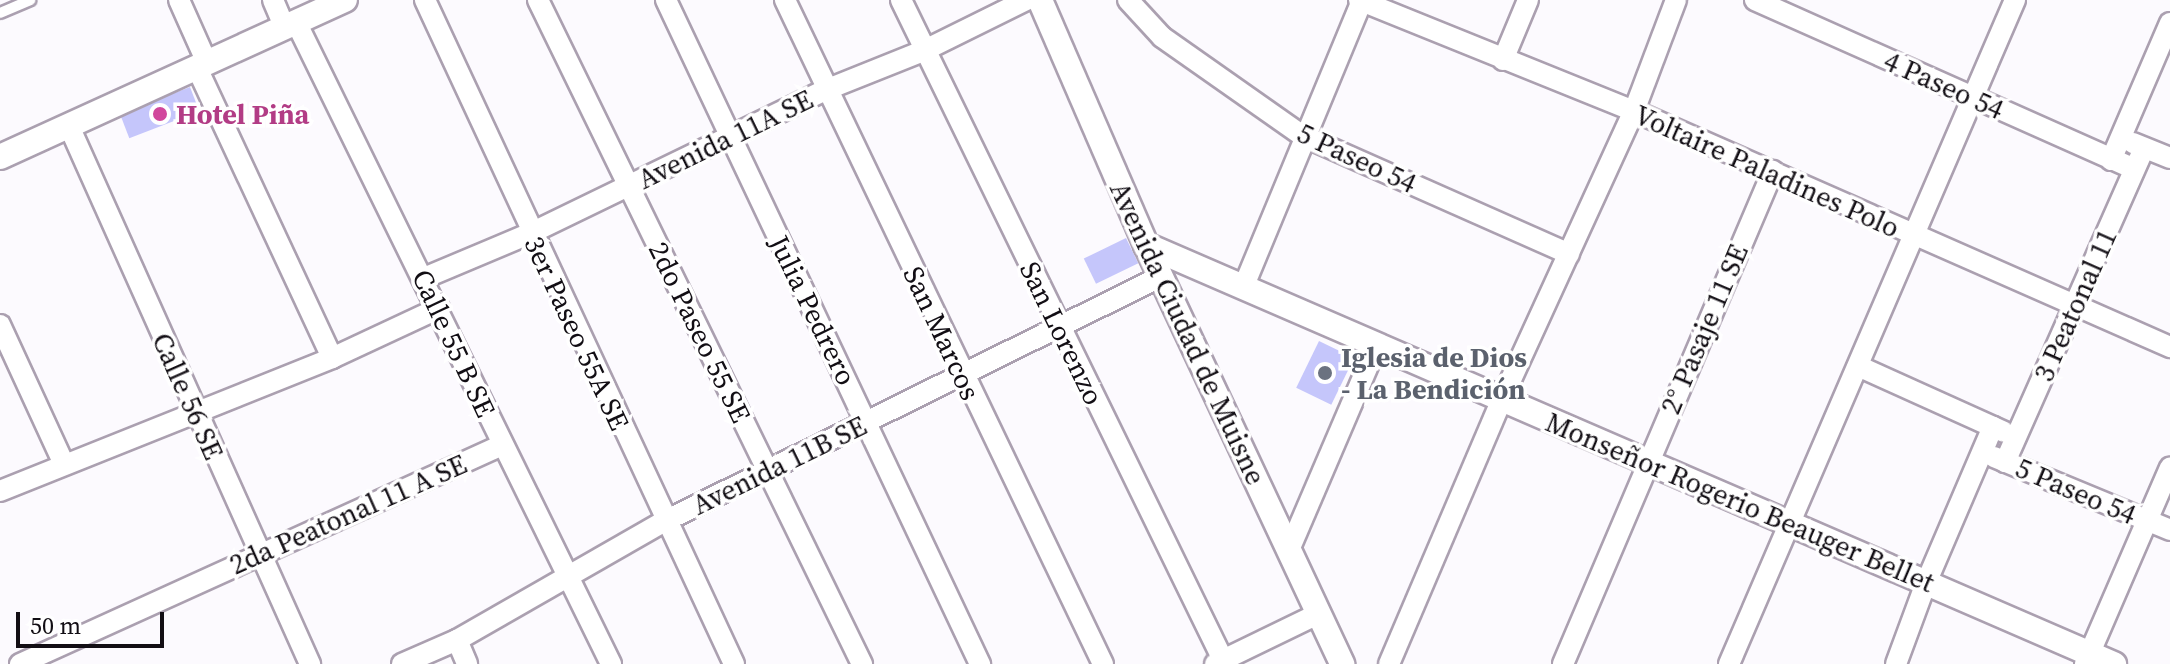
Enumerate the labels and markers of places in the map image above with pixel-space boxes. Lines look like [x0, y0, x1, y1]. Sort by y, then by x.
place label: Hotel Piña [176, 97, 309, 131]
marker: Hotel Piña [151, 105, 169, 123]
place label: Iglesia de Dios - La Bendición [1341, 340, 1527, 406]
marker: Iglesia de Dios - La Bendición [1316, 364, 1334, 382]

